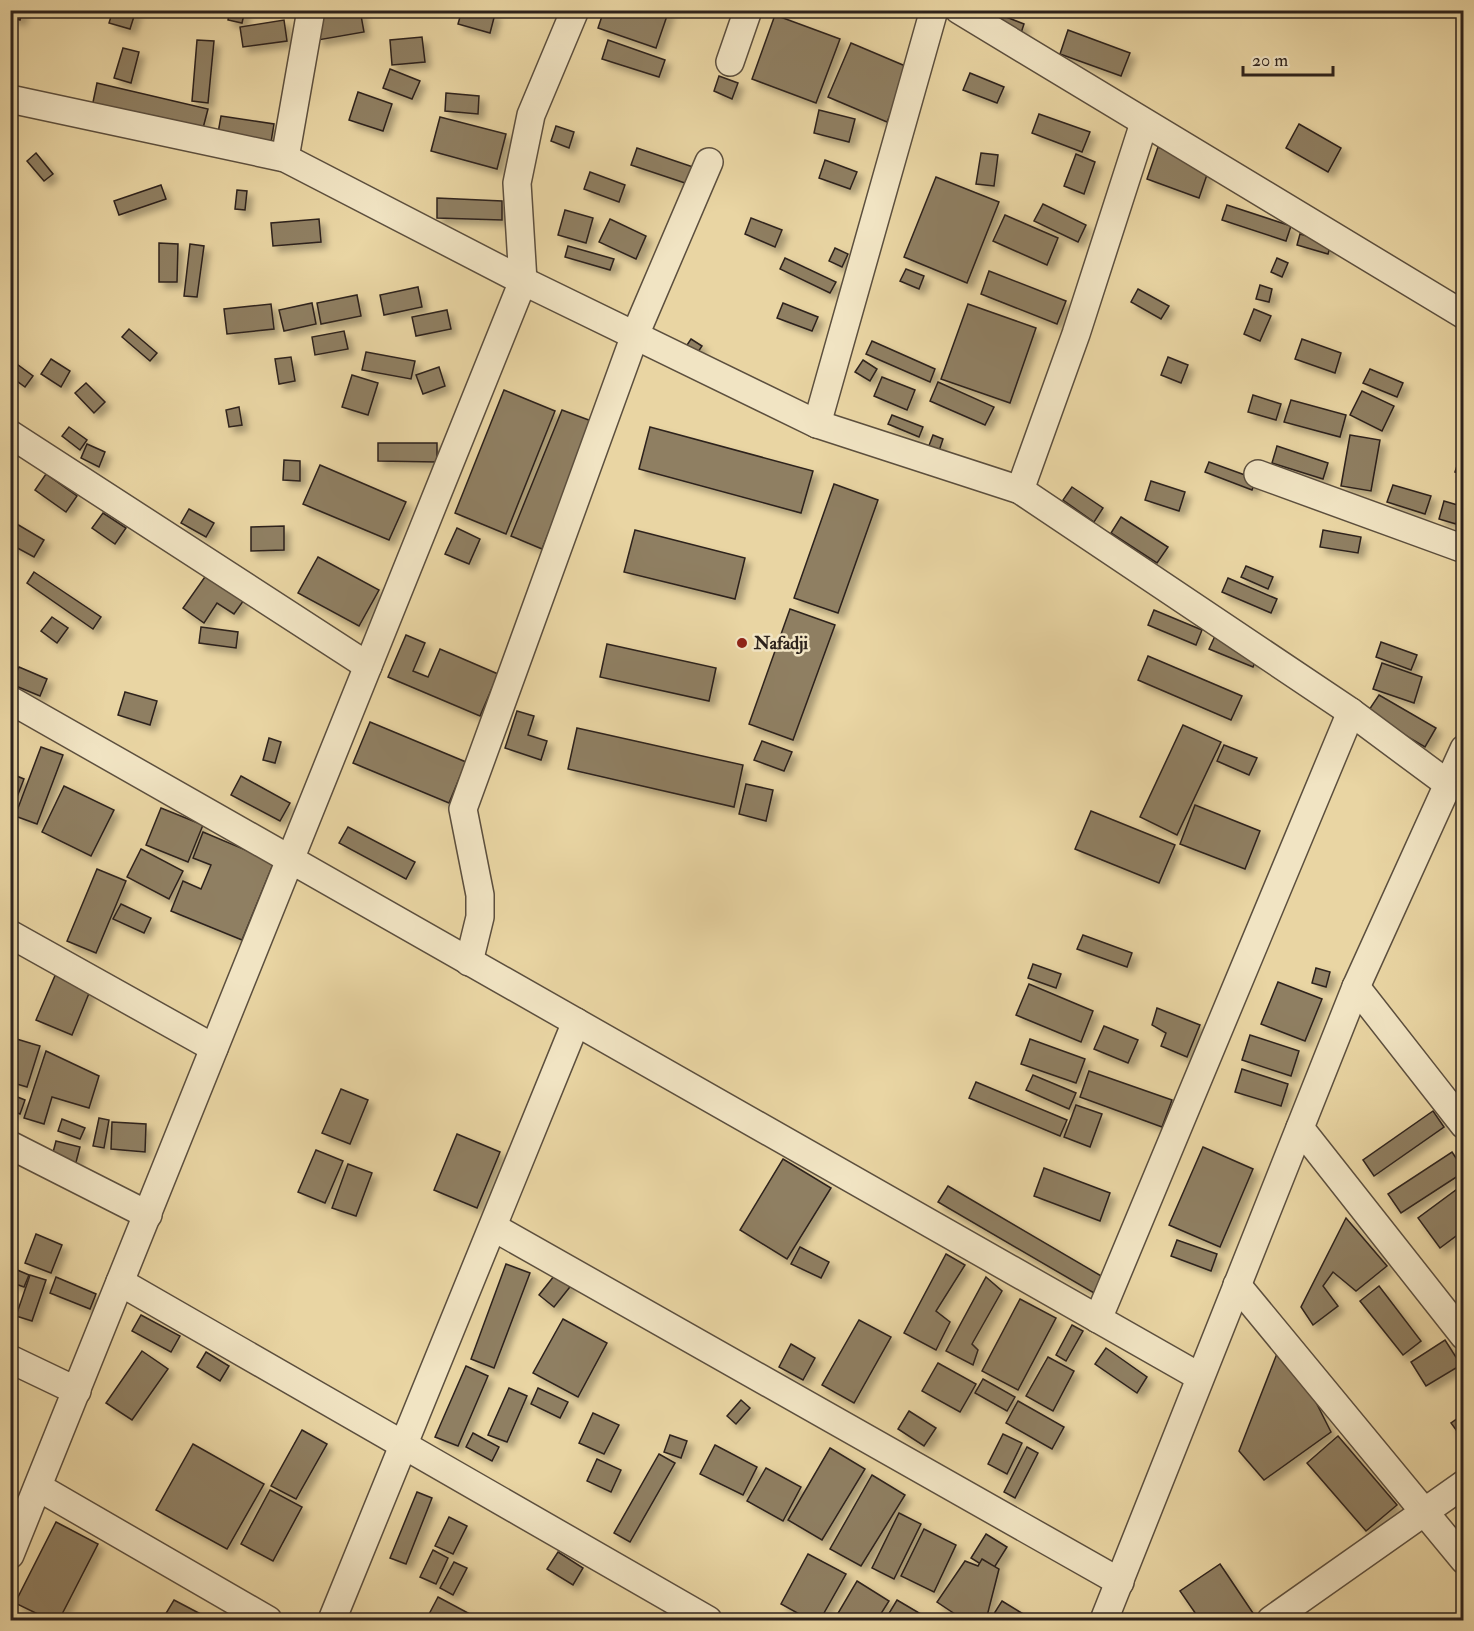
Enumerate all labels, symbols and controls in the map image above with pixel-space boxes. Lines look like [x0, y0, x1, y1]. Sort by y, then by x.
scale bar [1243, 39, 1333, 77]
text: 20 m [1252, 49, 1288, 72]
place label: Nafadji [753, 632, 808, 655]
marker: Nafadji [735, 636, 749, 650]

